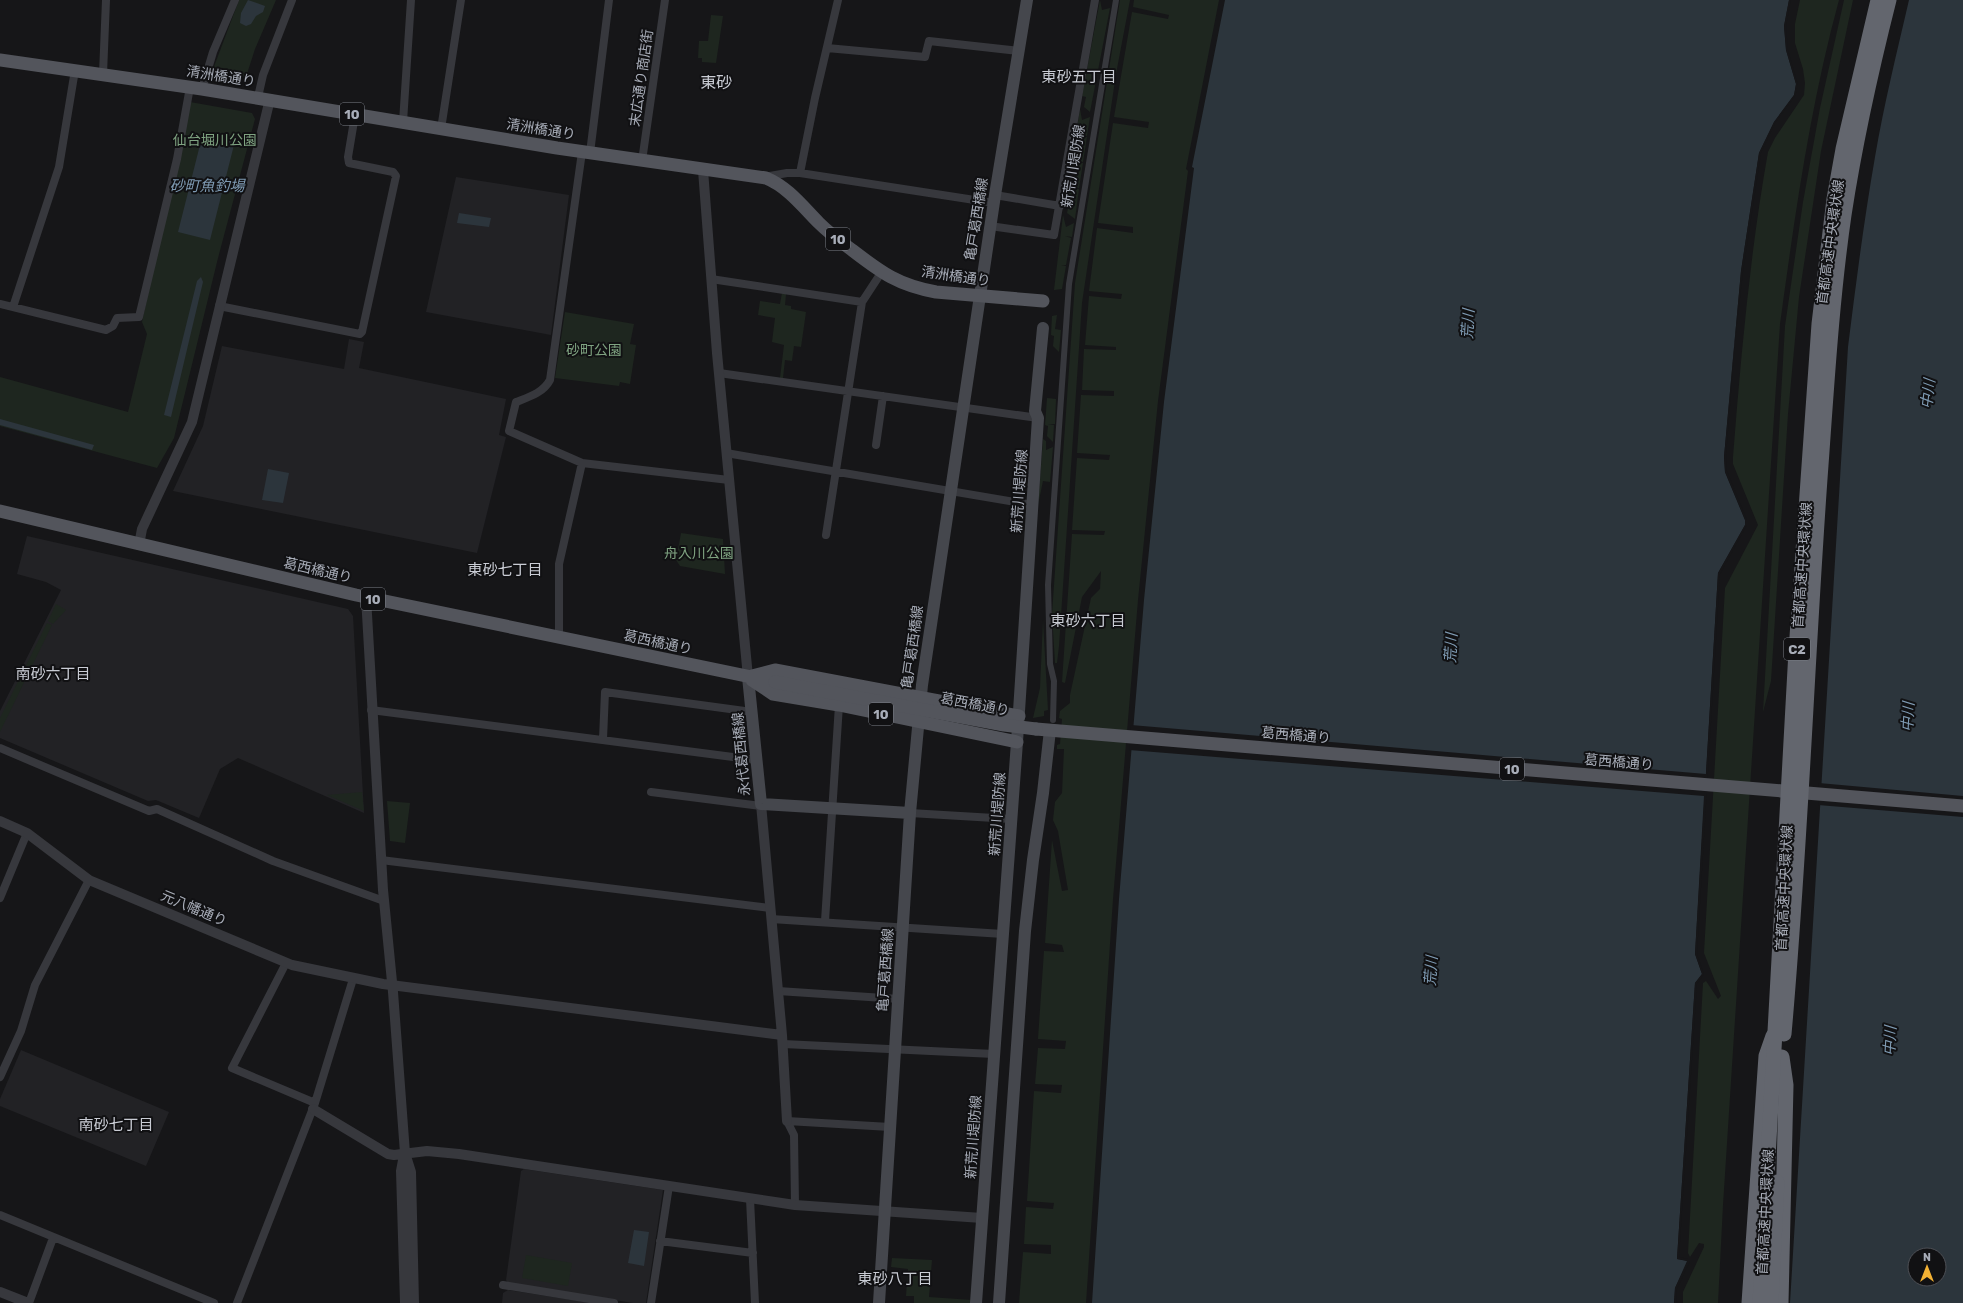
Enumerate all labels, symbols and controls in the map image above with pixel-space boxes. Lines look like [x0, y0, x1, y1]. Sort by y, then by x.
street label: 末広通り商店街 [626, 28, 657, 128]
street label: 清洲橋通り [185, 63, 257, 90]
district label: 東砂五丁目 [1041, 68, 1117, 86]
district label: 東砂 [700, 73, 732, 92]
road number: 10 [340, 103, 364, 125]
street label: 清洲橋通り [505, 116, 577, 143]
street label: 新荒川堤防線 [1059, 123, 1088, 209]
park label: 仙台堀川公園 [173, 132, 257, 149]
street label: 亀戸葛西橋線 [962, 176, 991, 262]
water label: 砂町魚釣場 [169, 177, 246, 195]
street label: 首都高速中央環状線 [1813, 178, 1848, 306]
road number: 10 [826, 228, 850, 250]
street label: 清洲橋通り [920, 263, 992, 290]
water label: 荒川 [1458, 307, 1478, 339]
park label: 砂町公園 [566, 342, 622, 359]
water label: 中川 [1917, 376, 1939, 410]
street label: 新荒川堤防線 [1008, 449, 1031, 534]
street label: 首都高速中央環状線 [1790, 502, 1815, 628]
park label: 舟入川公園 [664, 545, 734, 562]
street label: 葛西橋通り [282, 554, 354, 587]
district label: 東砂七丁目 [467, 561, 543, 579]
road number: 10 [361, 588, 385, 610]
street label: 亀戸葛西橋線 [898, 604, 927, 690]
district label: 東砂六丁目 [1050, 612, 1126, 630]
street label: 葛西橋通り [622, 627, 694, 658]
water label: 荒川 [1441, 631, 1461, 663]
road number: C2 [1784, 638, 1810, 660]
district label: 南砂六丁目 [15, 665, 91, 683]
street label: 葛西橋通り [939, 689, 1011, 720]
water label: 中川 [1898, 700, 1918, 732]
road number: 10 [869, 703, 893, 725]
street label: 永代葛西橋線 [729, 711, 754, 797]
street label: 葛西橋通り [1260, 724, 1332, 747]
street label: 葛西橋通り [1583, 751, 1655, 774]
road number: 10 [1500, 758, 1524, 780]
street label: 新荒川堤防線 [986, 772, 1009, 857]
street label: 首都高速中央環状線 [1773, 825, 1796, 951]
street label: 元八幡通り [158, 887, 229, 930]
street label: 亀戸葛西橋線 [874, 928, 897, 1013]
water label: 荒川 [1421, 953, 1441, 987]
water label: 中川 [1880, 1024, 1900, 1056]
street label: 新荒川堤防線 [962, 1095, 985, 1180]
district label: 南砂七丁目 [78, 1116, 154, 1134]
street label: 首都高速中央環状線 [1754, 1149, 1777, 1275]
north arrow [1907, 1247, 1947, 1287]
text: N [1923, 1251, 1931, 1264]
district label: 東砂八丁目 [857, 1270, 933, 1288]

